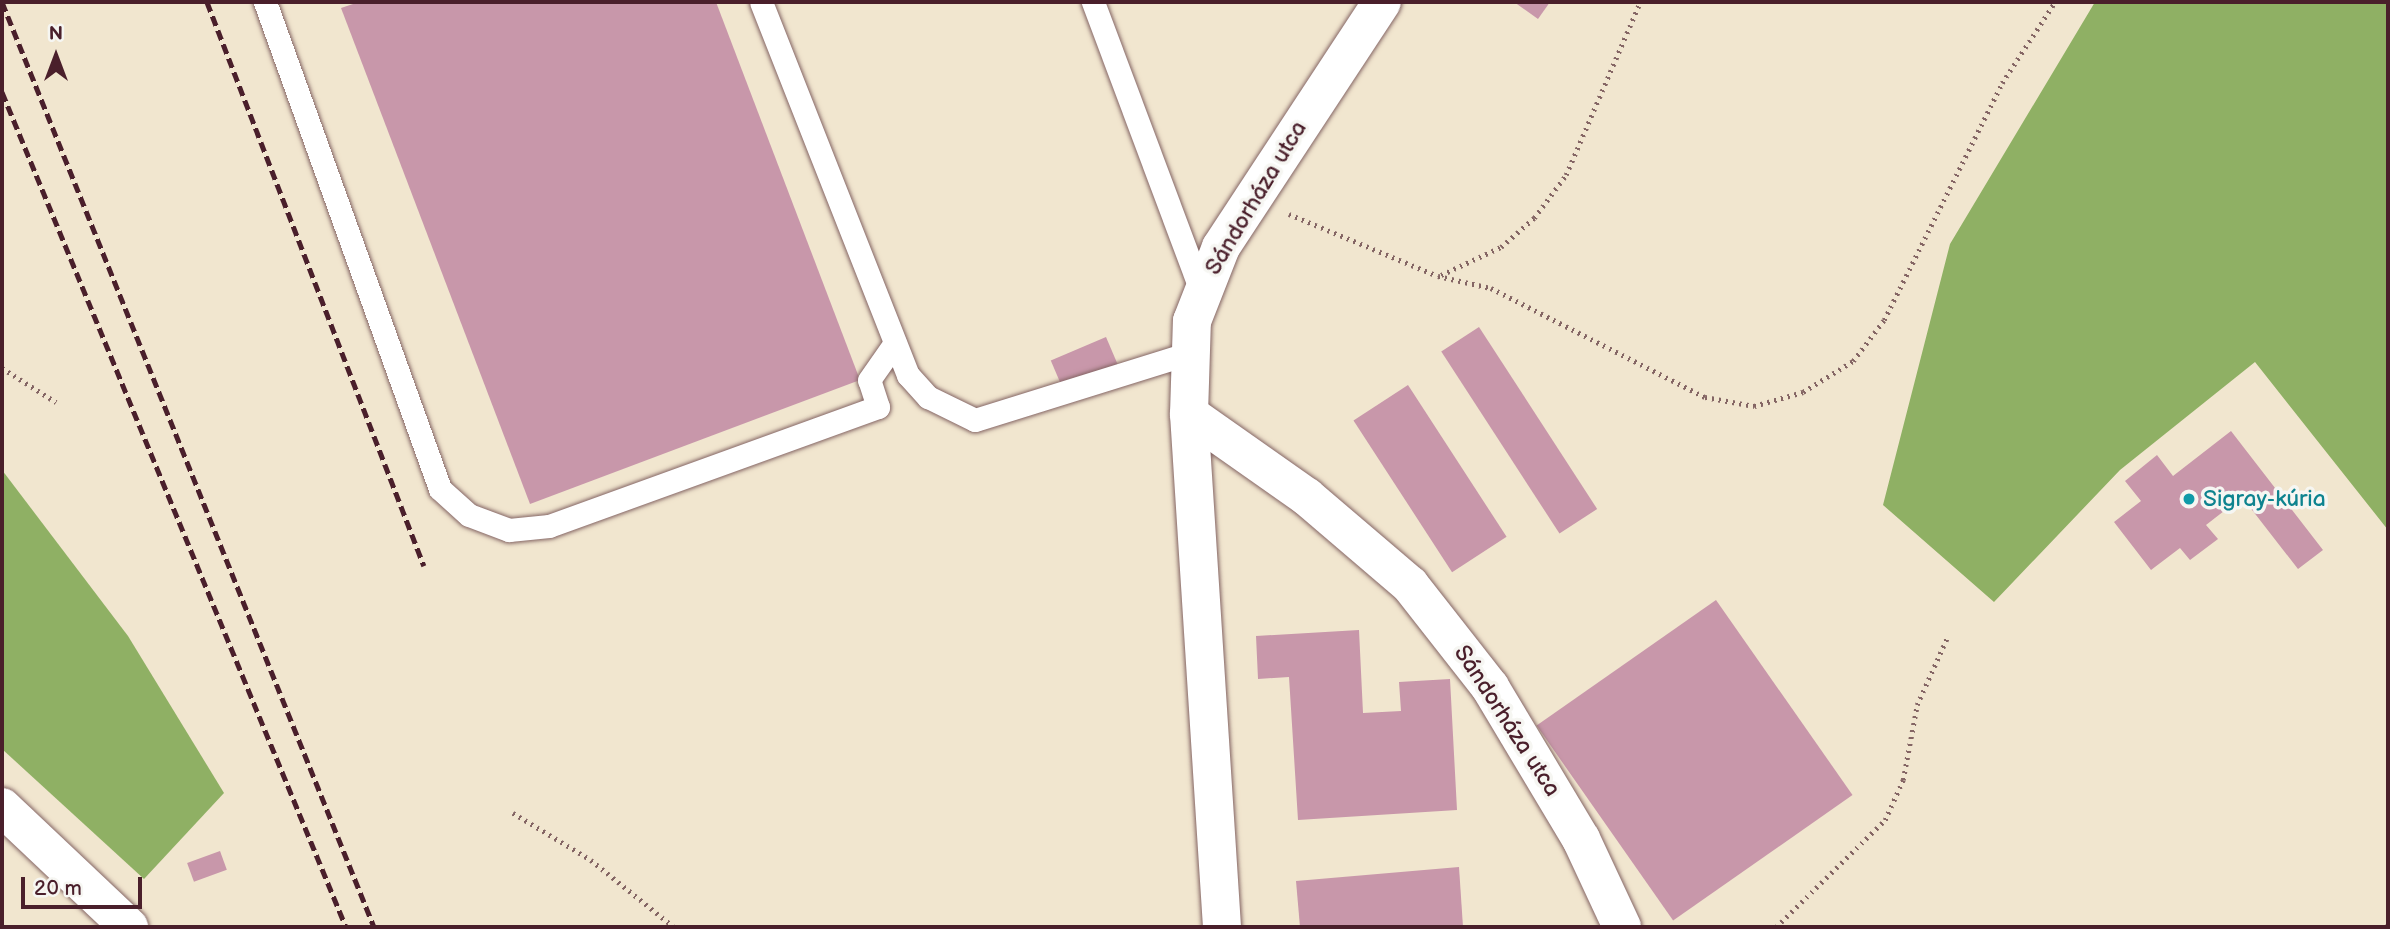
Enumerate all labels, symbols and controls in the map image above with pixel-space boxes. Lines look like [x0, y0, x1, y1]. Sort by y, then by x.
north arrow [21, 21, 91, 91]
text: N [49, 23, 63, 46]
street label: Sándorháza utca [1199, 116, 1313, 280]
place label: Sigray-kúria [2203, 485, 2326, 513]
marker: Sigray-kúria [2181, 491, 2197, 507]
street label: Sándorháza utca [1448, 640, 1566, 802]
scale bar [24, 862, 145, 906]
text: 20 m [34, 876, 82, 901]

